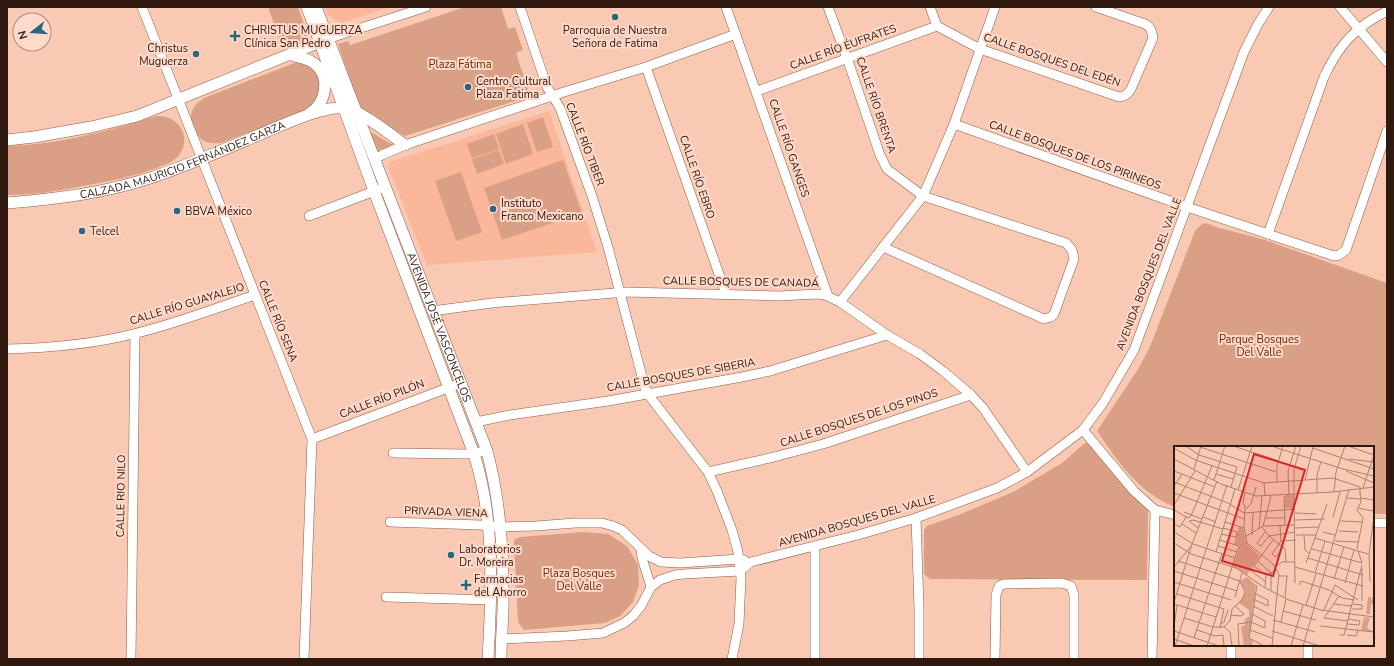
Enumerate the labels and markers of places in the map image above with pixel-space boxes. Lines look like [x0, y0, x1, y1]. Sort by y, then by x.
marker: Parroquia de Nuestra Señora de Fatima [610, 12, 620, 22]
place label: CHRISTUS MUGUERZA Clínica San Pedro [244, 23, 362, 51]
place label: Parroquia de Nuestra Señora de Fatima [563, 23, 667, 51]
marker: CHRISTUS MUGUERZA Clínica San Pedro [229, 30, 241, 42]
place label: Christus Muguerza [139, 41, 188, 69]
marker: Christus Muguerza [191, 49, 201, 59]
place label: Centro Cultural Plaza Fatima [476, 74, 552, 102]
marker: Centro Cultural Plaza Fatima [463, 82, 473, 92]
place label: Instituto Franco Mexicano [501, 196, 584, 224]
place label: BBVA México [185, 204, 252, 219]
marker: Instituto Franco Mexicano [488, 204, 498, 214]
marker: BBVA México [172, 206, 182, 216]
place label: Telcel [90, 224, 120, 239]
marker: Telcel [77, 226, 87, 236]
place label: Laboratorios Dr. Moreira [459, 542, 521, 570]
marker: Laboratorios Dr. Moreira [446, 550, 456, 560]
place label: Farmacias del Ahorro [474, 572, 527, 600]
marker: Farmacias del Ahorro [461, 580, 471, 590]

